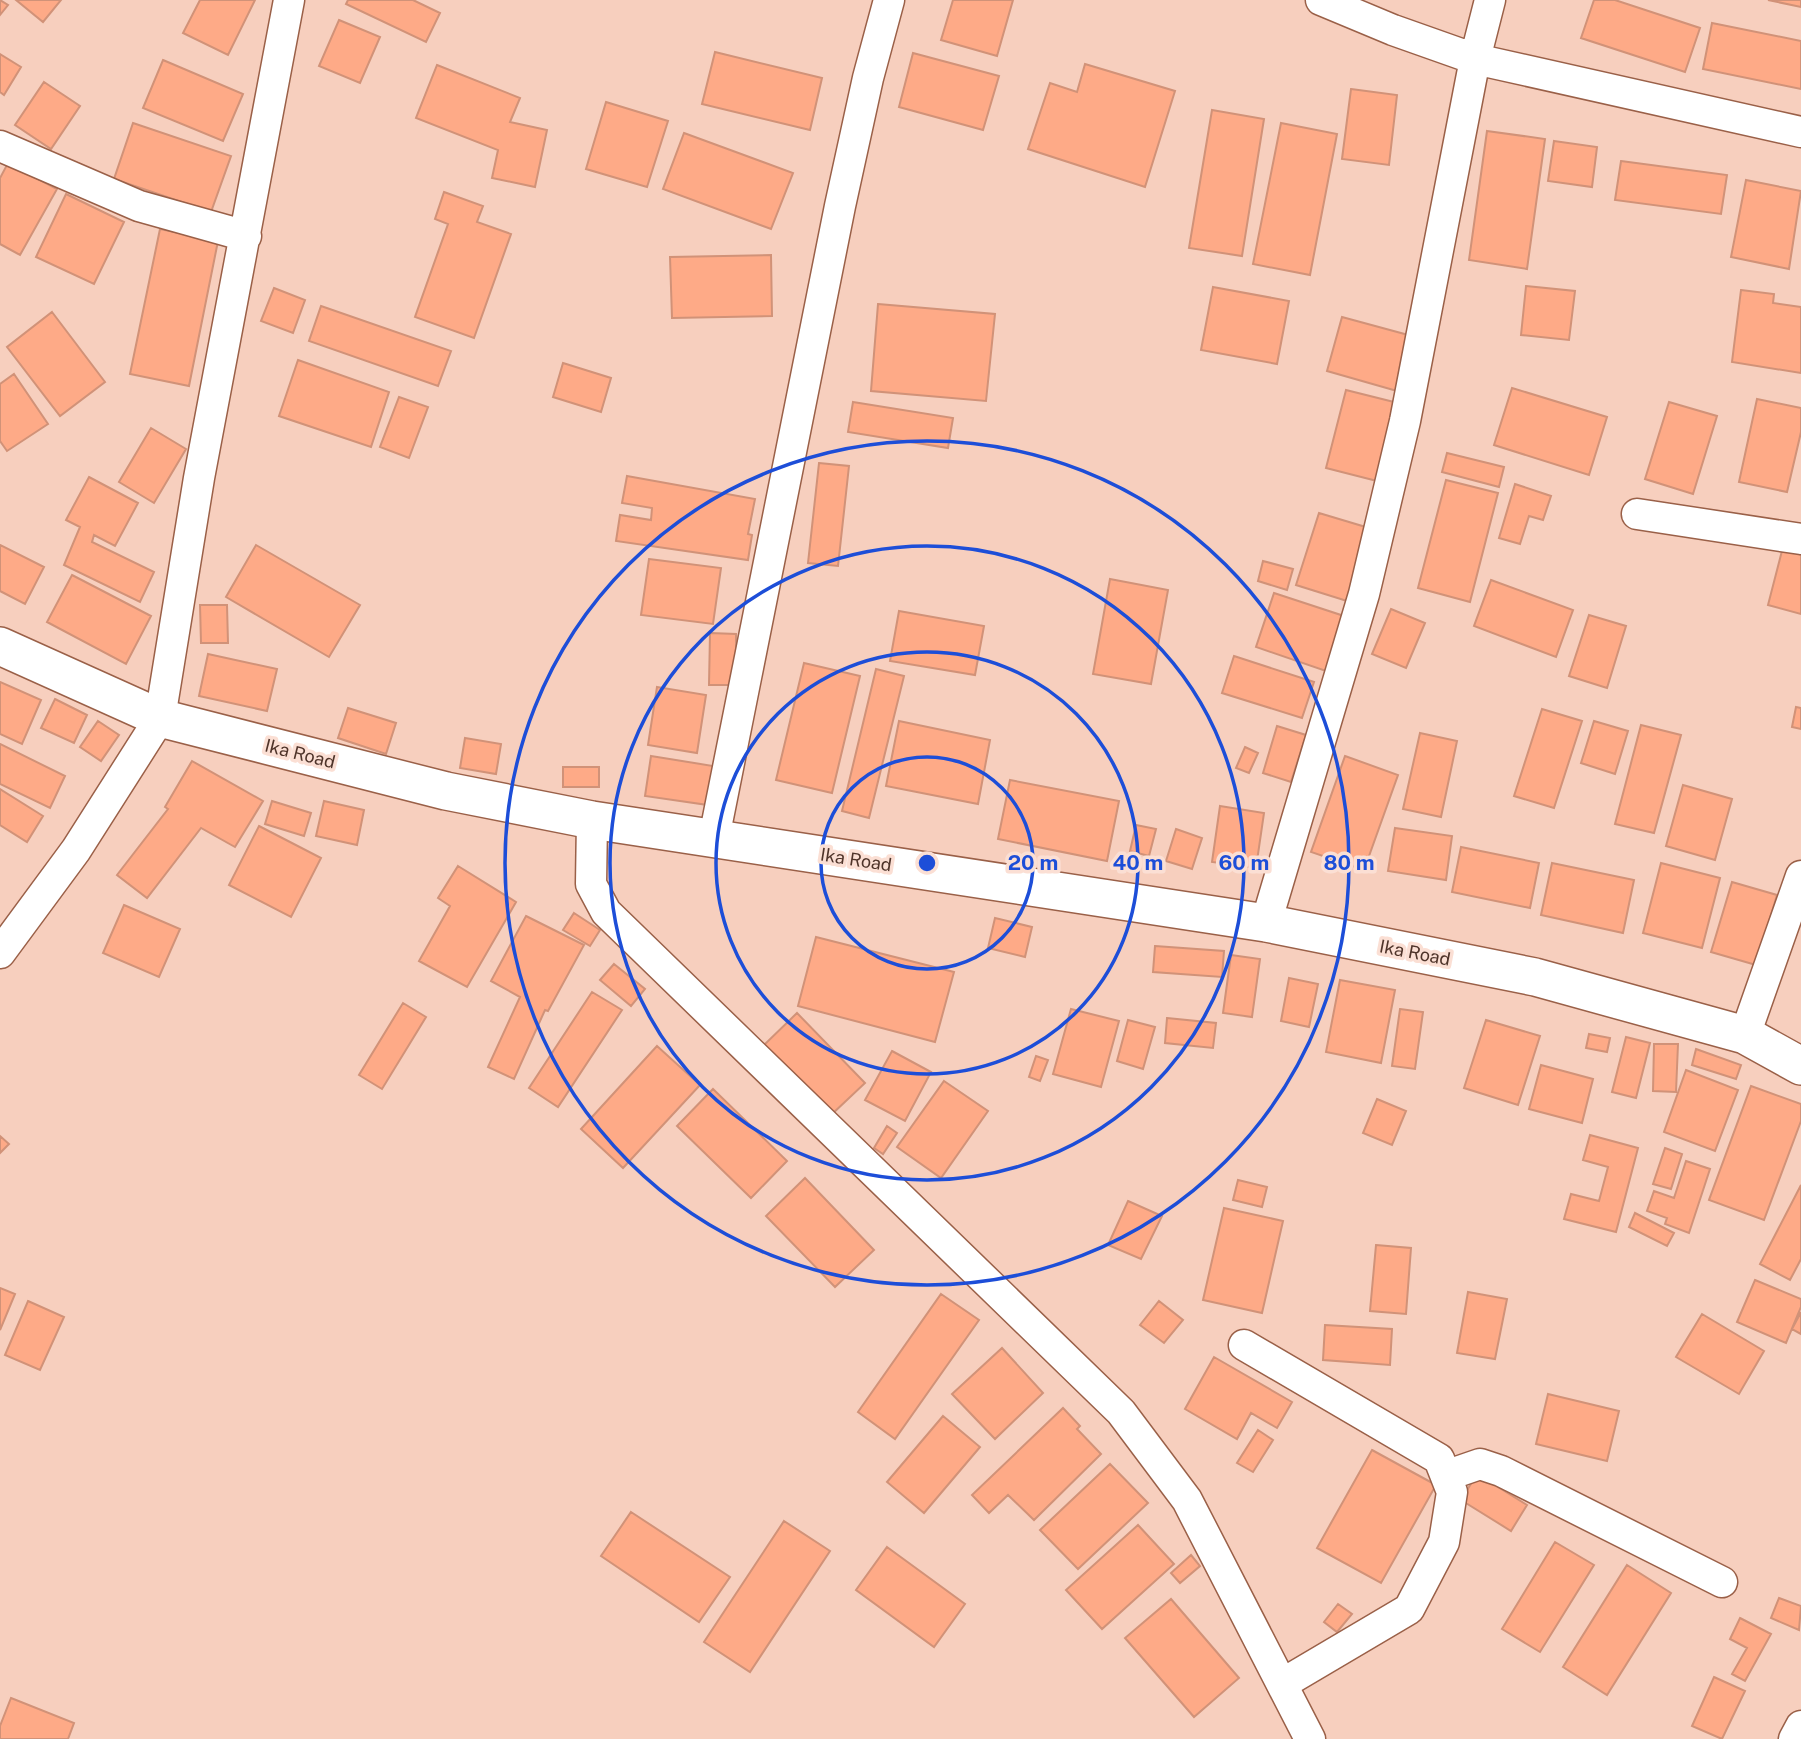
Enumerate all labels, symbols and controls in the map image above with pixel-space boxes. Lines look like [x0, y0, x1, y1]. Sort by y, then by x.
street label: Ika Road [263, 735, 338, 772]
street label: Ika Road [819, 844, 893, 876]
text: 20 m [1008, 850, 1058, 875]
text: 40 m [1113, 850, 1163, 875]
text: 60 m [1219, 850, 1269, 875]
text: 80 m [1323, 850, 1375, 875]
centre of rings [915, 851, 939, 875]
street label: Ika Road [1378, 935, 1452, 970]

